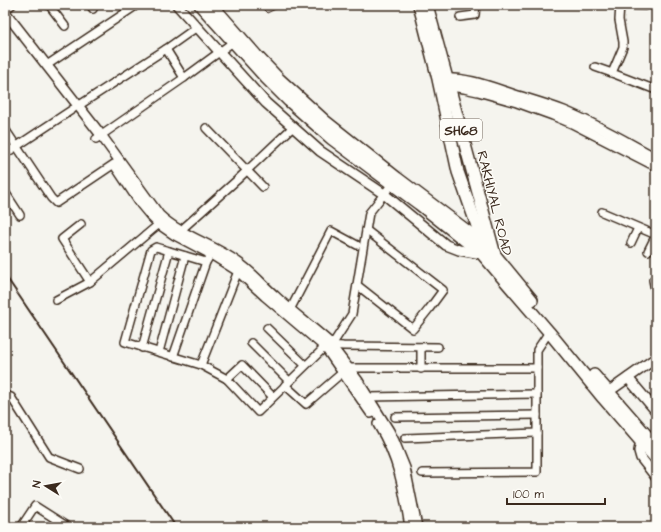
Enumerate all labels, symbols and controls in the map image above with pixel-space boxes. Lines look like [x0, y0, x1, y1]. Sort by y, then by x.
road number: SH68 [440, 119, 482, 141]
street label: RAKHIYAL ROAD [471, 149, 517, 258]
north arrow [26, 466, 66, 506]
text: N [29, 479, 45, 489]
scale bar [507, 480, 605, 506]
text: 100 m [513, 486, 544, 503]

